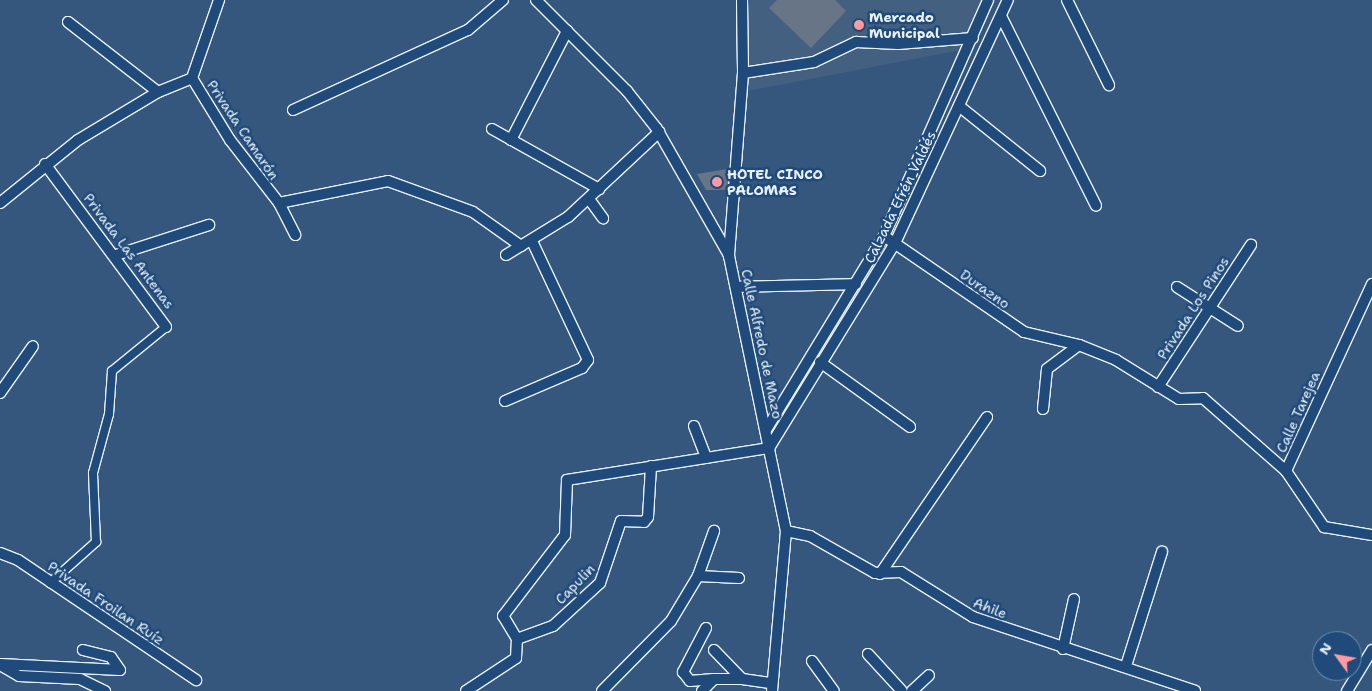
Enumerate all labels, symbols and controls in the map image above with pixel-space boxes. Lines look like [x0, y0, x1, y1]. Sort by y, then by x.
place label: Mercado Municipal [869, 9, 940, 41]
marker: Mercado Municipal [853, 19, 865, 31]
street label: Privada Camarón [203, 77, 283, 183]
street label: Calzada Efrén Valdés [861, 128, 939, 266]
place label: HOTEL CINCO PALOMAS [727, 166, 823, 198]
marker: HOTEL CINCO PALOMAS [711, 176, 723, 188]
street label: Privada Las Antenas [80, 190, 178, 312]
street label: Privada Los Pinos [1154, 254, 1232, 362]
street label: Durazno [957, 266, 1013, 312]
street label: Calle Alfredo de Mazo [738, 268, 786, 420]
street label: Calle Tarejea [1273, 369, 1323, 455]
street label: Privada Froilan Ruíz [45, 558, 167, 648]
street label: Capulin [552, 560, 598, 608]
street label: Ahile [971, 594, 1009, 622]
north arrow [1312, 631, 1362, 681]
text: N [1315, 639, 1336, 658]

